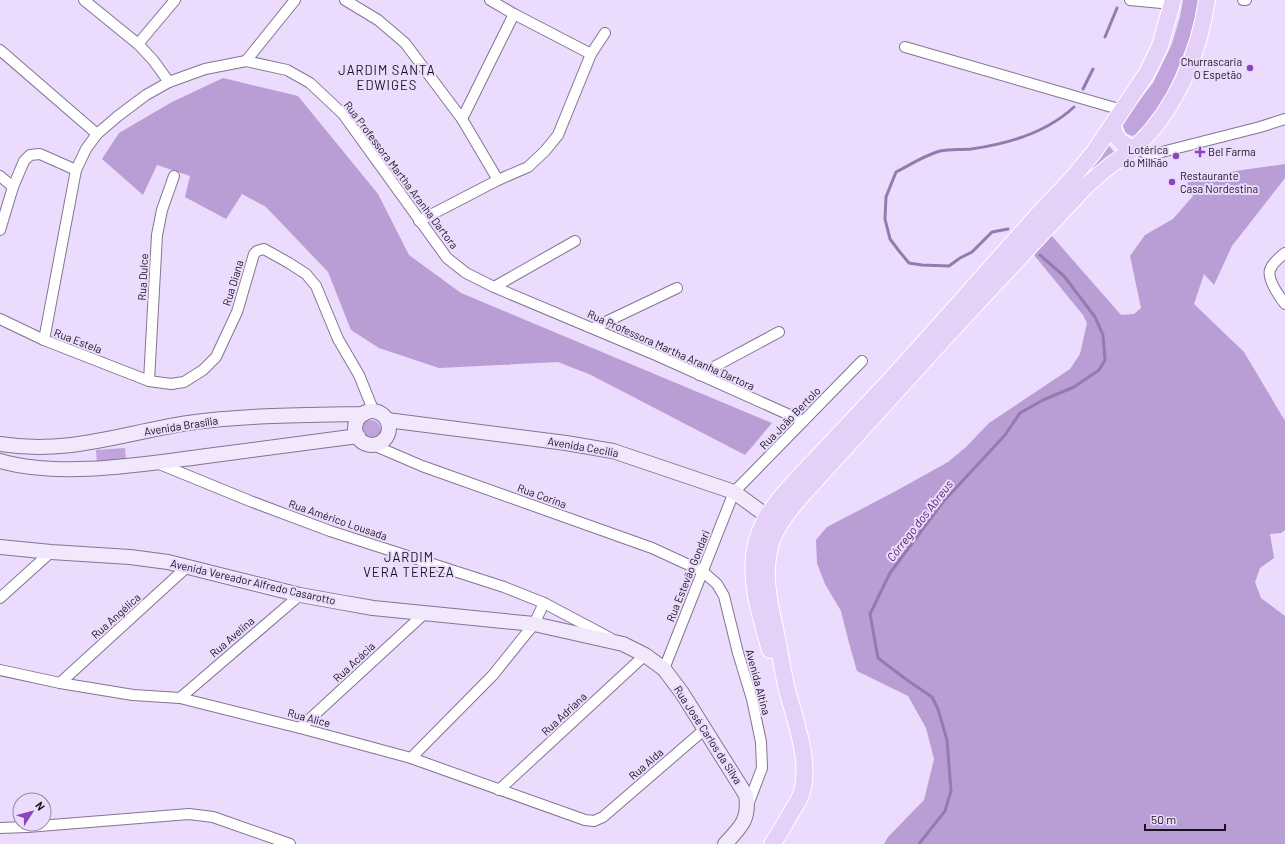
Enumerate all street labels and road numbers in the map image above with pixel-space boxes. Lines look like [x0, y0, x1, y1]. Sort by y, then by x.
street label: Rua Professora Martha Aranha Dartora [342, 98, 461, 251]
street label: Rua Dulce [135, 253, 150, 301]
street label: Rua Diana [219, 258, 246, 307]
street label: Rua Professora Martha Aranha Dartora [586, 307, 757, 392]
street label: Rua Estela [52, 325, 104, 356]
street label: Rua João Bertolo [757, 384, 823, 452]
street label: Avenida Brasília [143, 413, 219, 438]
street label: Avenida Cecilia [547, 434, 620, 459]
street label: Rua Corina [516, 481, 569, 510]
street label: Rua Américo Lousada [287, 497, 389, 543]
street label: Rua Estevão Gondari [663, 528, 712, 624]
street label: Avenida Vereador Alfredo Casarotto [169, 556, 337, 607]
street label: Rua Angélica [88, 590, 143, 641]
street label: Rua Avelina [207, 614, 257, 659]
street label: Rua Acácia [330, 639, 377, 684]
street label: Avenida Altina [743, 648, 773, 716]
street label: Rua José Carlos da Silva [672, 683, 745, 786]
street label: Rua Adriana [538, 689, 589, 738]
street label: Rua Alice [286, 706, 332, 730]
street label: Rua Alda [626, 745, 666, 782]

